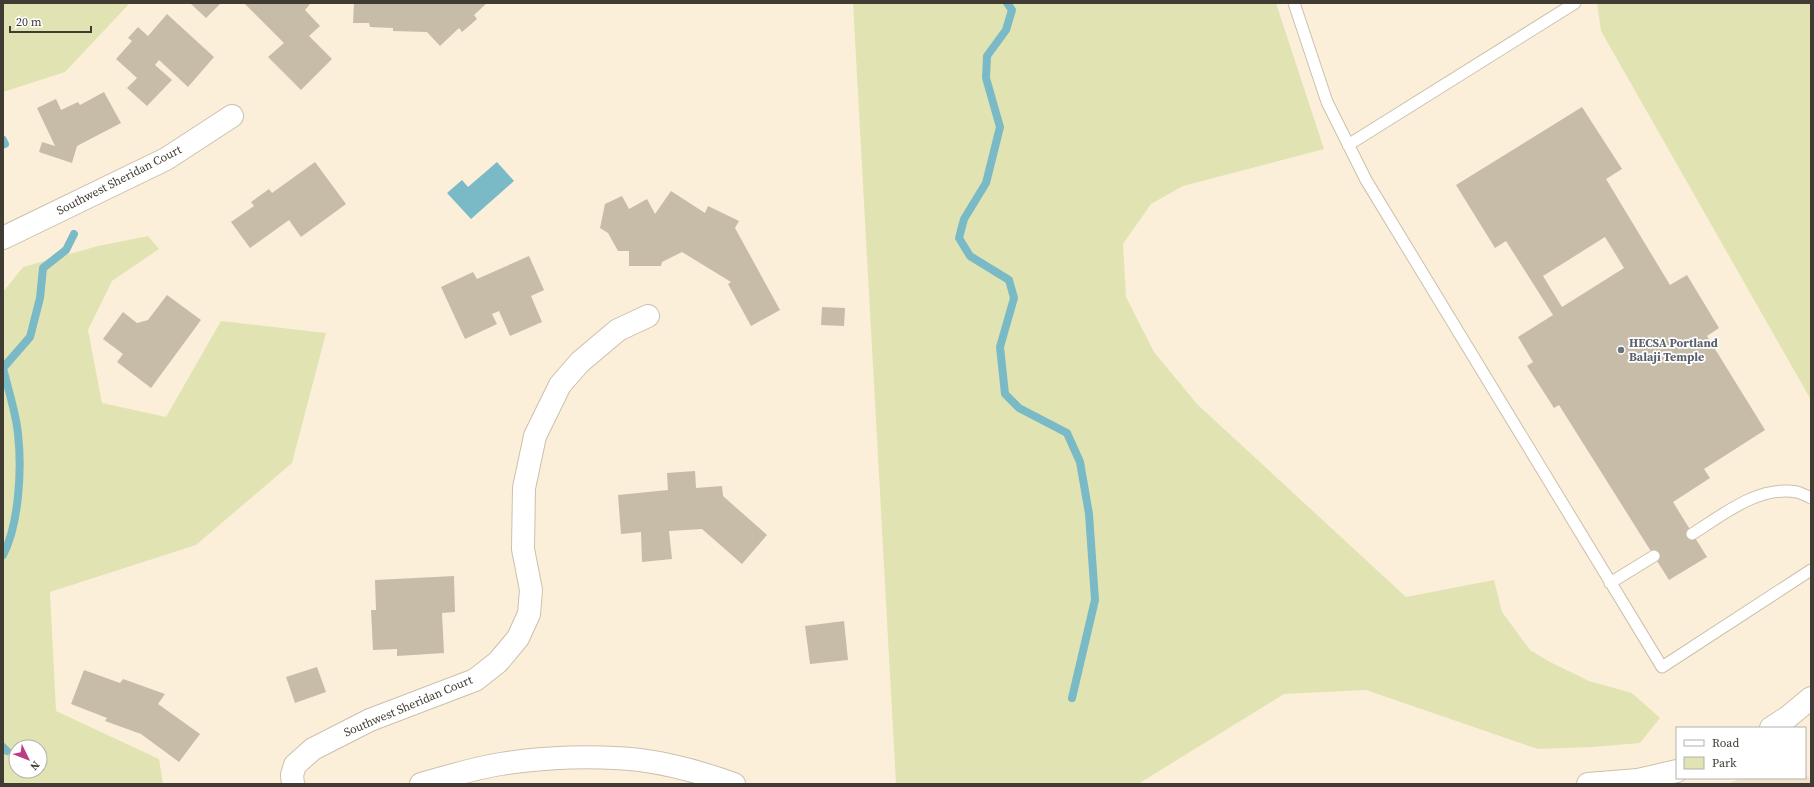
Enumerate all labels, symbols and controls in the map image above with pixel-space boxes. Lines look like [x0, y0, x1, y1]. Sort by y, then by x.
scale bar [10, 8, 91, 34]
text: 20 m [16, 14, 42, 30]
street label: Southwest Sheridan Court [54, 141, 184, 219]
place label: HECSA Portland Balaji Temple [1629, 335, 1718, 365]
marker: HECSA Portland Balaji Temple [1616, 345, 1626, 355]
street label: Southwest Sheridan Court [341, 672, 475, 740]
legend [1676, 727, 1806, 779]
text: Road [1712, 735, 1739, 751]
north arrow [8, 739, 48, 779]
text: Park [1712, 755, 1737, 771]
text: N [27, 757, 43, 774]

